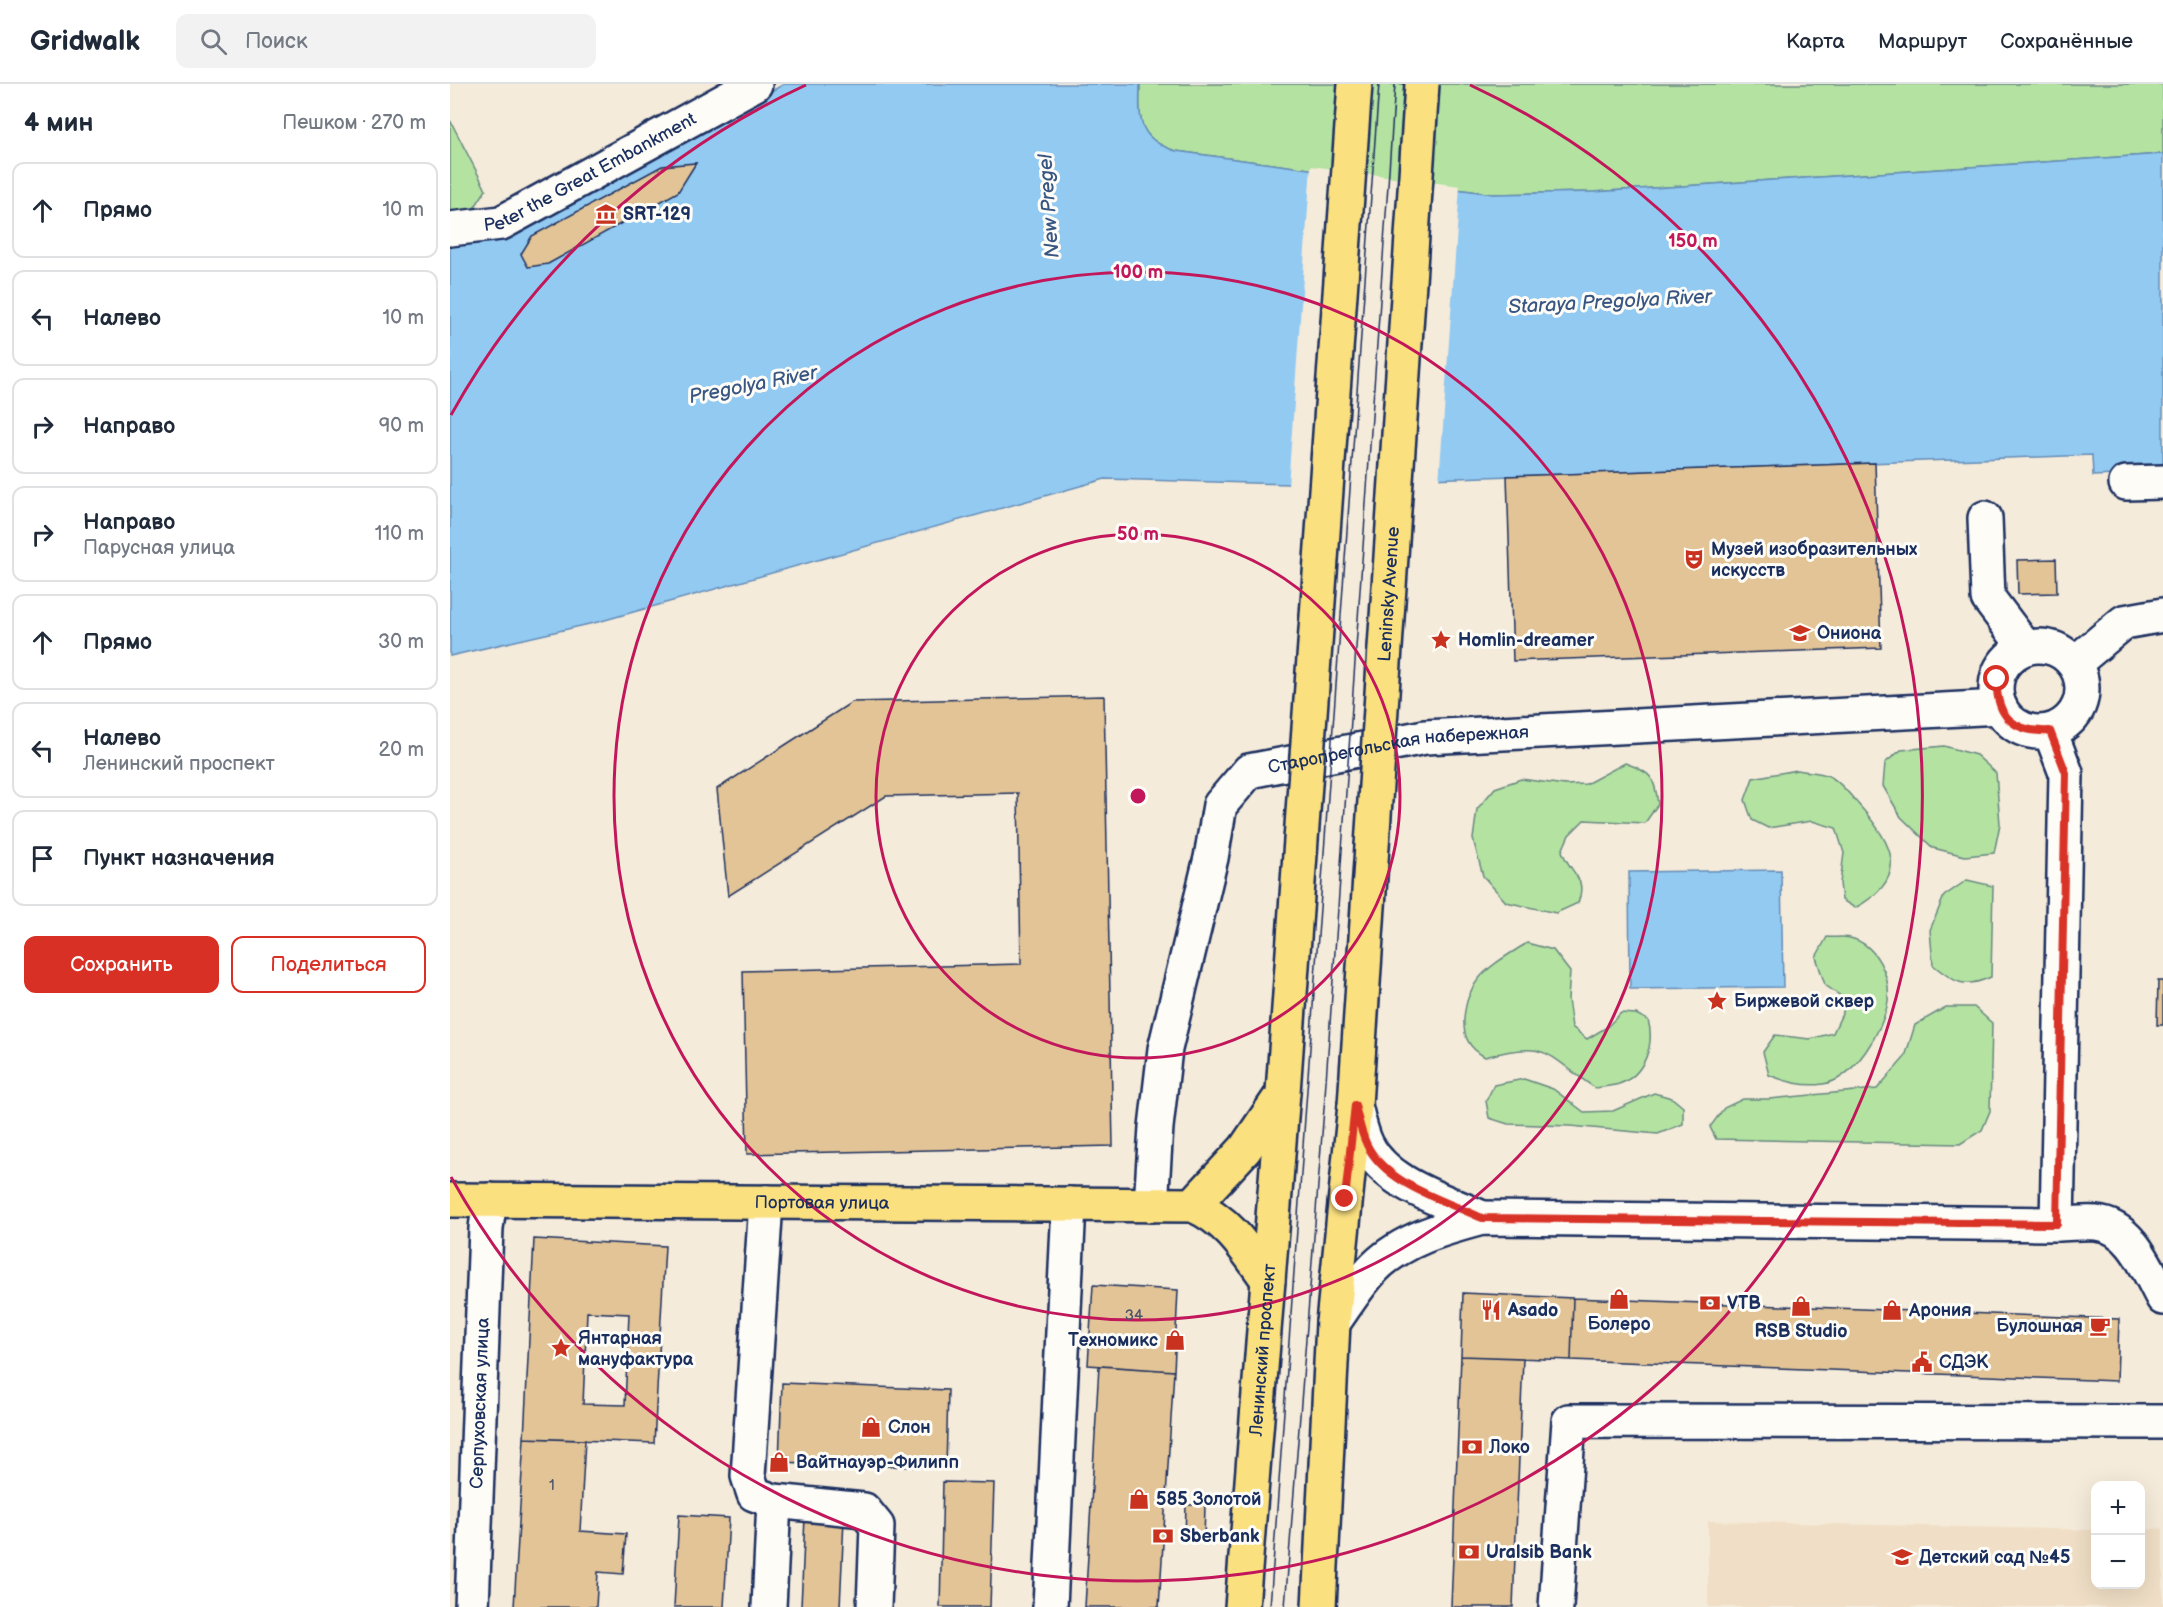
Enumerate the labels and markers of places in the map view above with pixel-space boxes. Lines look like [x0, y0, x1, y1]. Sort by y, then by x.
museum icon: SRT-129 [594, 202, 618, 226]
place label: SRT-129 [623, 204, 691, 225]
place label: Музей изобразительных искусств [1711, 539, 1918, 581]
theatre icon: Музей изобразительных искусств [1682, 547, 1706, 571]
school or university icon: Ониона [1788, 621, 1812, 645]
place label: Ониона [1817, 623, 1882, 644]
place icon: Homlin-dreamer [1429, 628, 1453, 652]
place label: Homlin-dreamer [1458, 630, 1595, 651]
centre of rings [1128, 786, 1148, 806]
place icon: Биржевой сквер [1705, 989, 1729, 1013]
place label: Биржевой сквер [1734, 991, 1874, 1012]
shop icon: Болеро [1607, 1287, 1631, 1311]
bank icon: VTB [1698, 1291, 1722, 1315]
place label: VTB [1727, 1293, 1761, 1314]
shop icon: RSB Studio [1789, 1294, 1813, 1318]
restaurant icon: Asado [1479, 1298, 1503, 1322]
shop icon: Арония [1880, 1298, 1904, 1322]
place label: Asado [1507, 1300, 1558, 1321]
place label: Арония [1908, 1300, 1972, 1321]
place label: Болеро [1587, 1314, 1651, 1335]
cafe icon: Булошная [2088, 1314, 2112, 1338]
place label: Булошная [1996, 1316, 2083, 1337]
place label: RSB Studio [1754, 1321, 1848, 1342]
place label: Янтарная мануфактура [578, 1328, 694, 1370]
shop icon: Техномикс [1163, 1328, 1187, 1352]
place label: Техномикс [1068, 1330, 1158, 1351]
place icon: Янтарная мануфактура [549, 1336, 573, 1360]
public building icon: СДЭК [1910, 1350, 1934, 1374]
place label: СДЭК [1939, 1352, 1989, 1373]
shop icon: Слон [859, 1415, 883, 1439]
place label: Слон [888, 1417, 931, 1438]
bank icon: Локо [1460, 1435, 1484, 1459]
place label: Локо [1488, 1437, 1530, 1458]
shop icon: Вайтнауэр-Филипп [767, 1450, 791, 1474]
place label: Вайтнауэр-Филипп [796, 1452, 959, 1473]
shop icon: 585 Золотой [1127, 1487, 1151, 1511]
place label: 585 Золотой [1156, 1489, 1261, 1510]
bank icon: Sberbank [1151, 1524, 1175, 1548]
place label: Sberbank [1180, 1526, 1260, 1547]
bank icon: Uralsib Bank [1457, 1540, 1481, 1564]
place label: Uralsib Bank [1486, 1542, 1592, 1563]
school or university icon: Детский сад №45 [1890, 1545, 1914, 1569]
place label: Детский сад №45 [1919, 1547, 2070, 1568]

